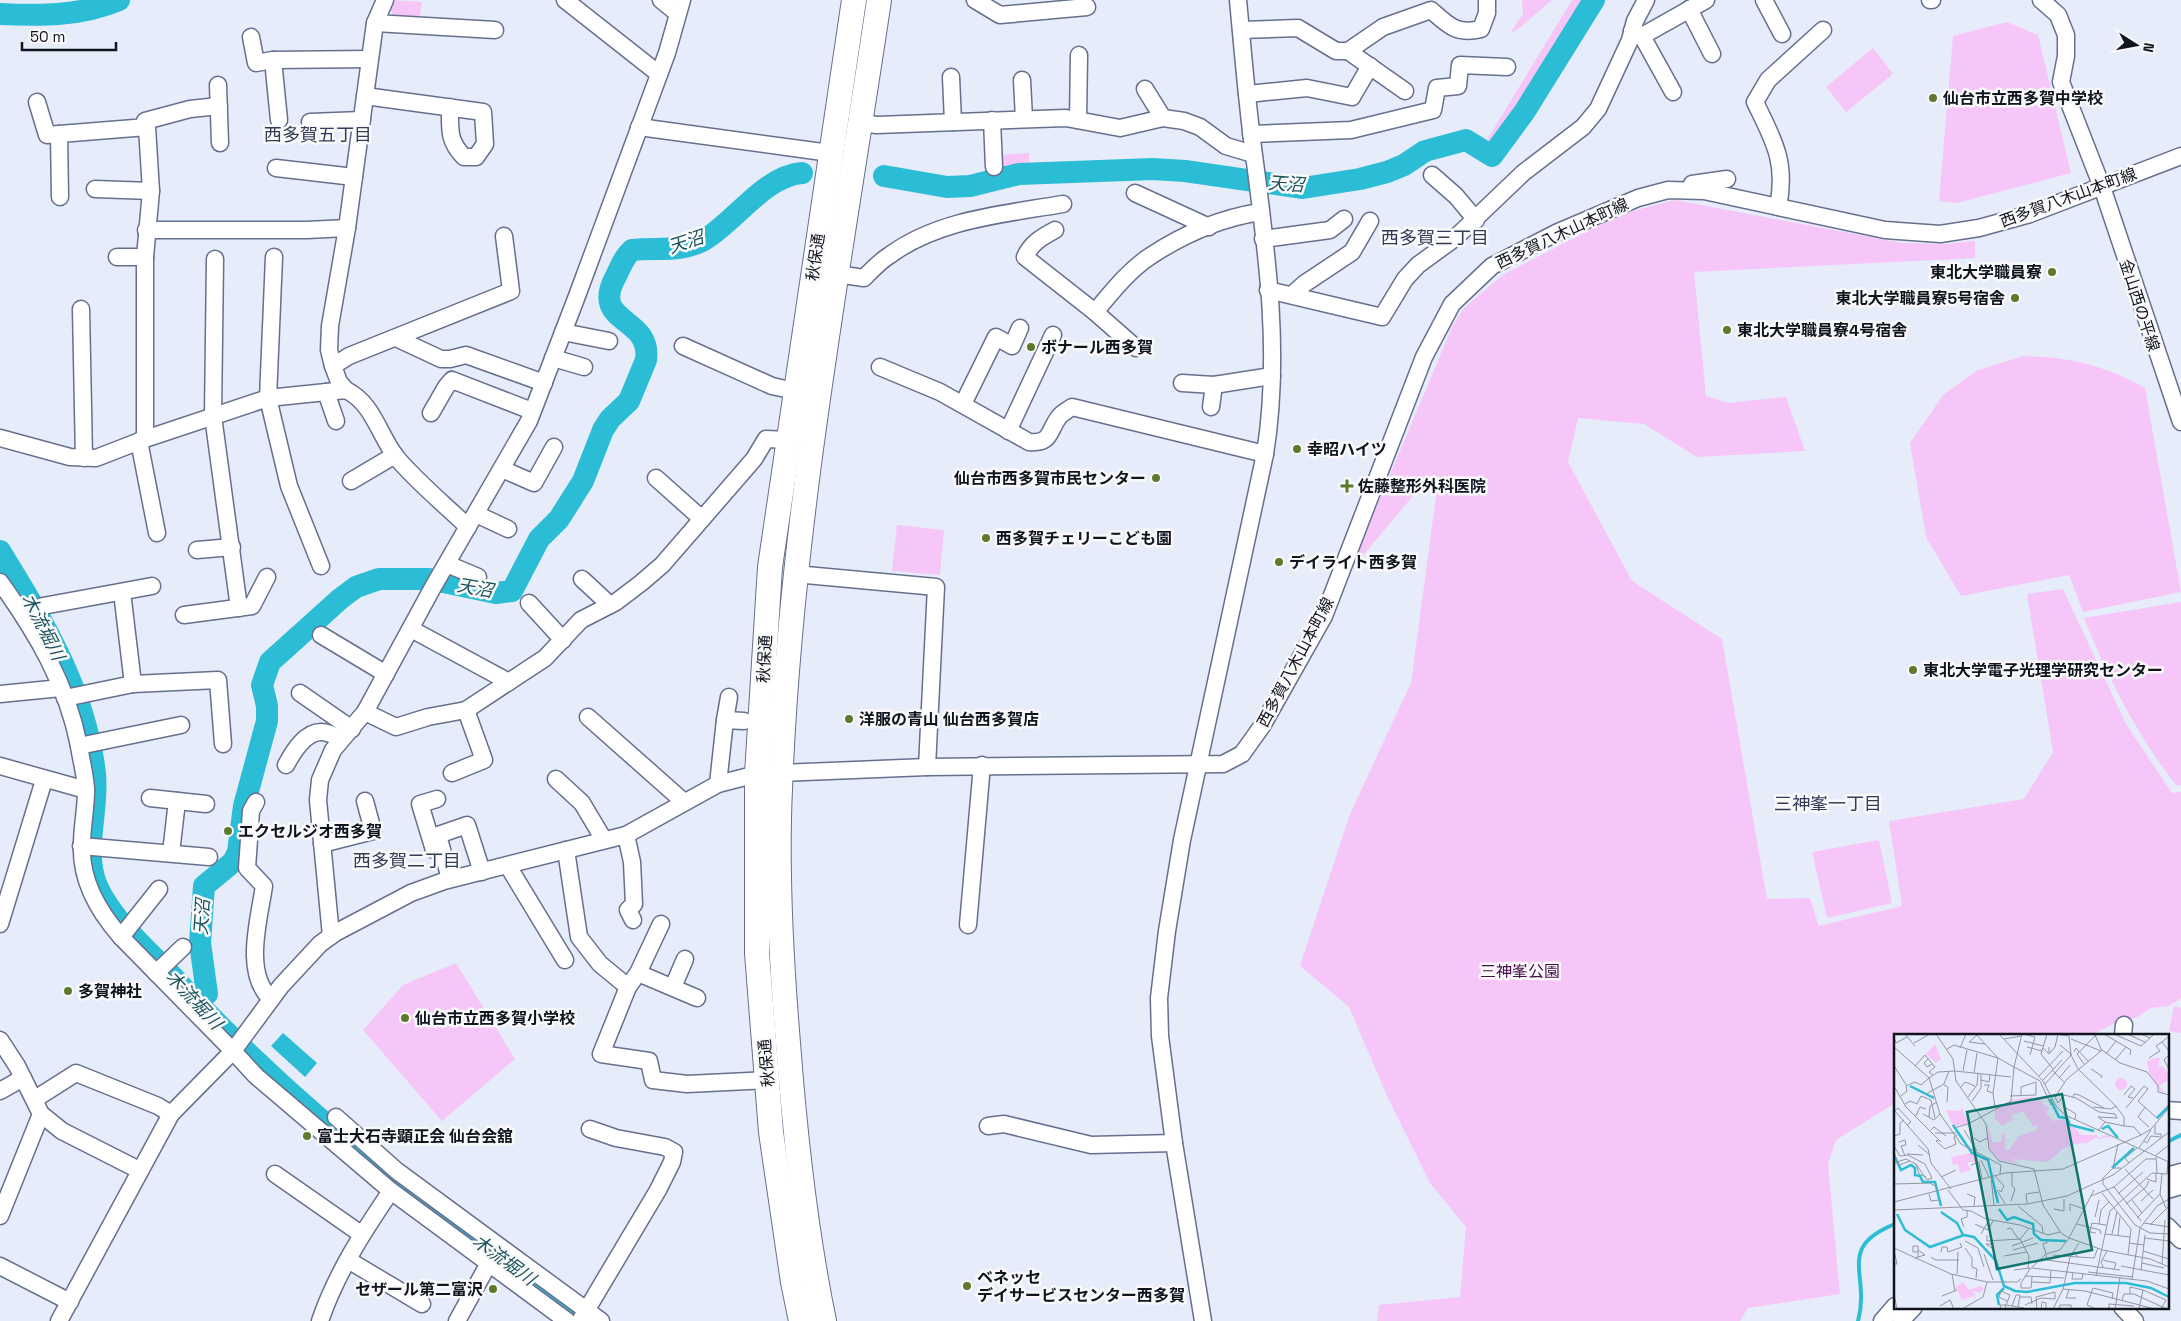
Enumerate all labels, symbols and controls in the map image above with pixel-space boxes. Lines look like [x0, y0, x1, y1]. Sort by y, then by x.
scale bar [22, 20, 116, 52]
north arrow [2111, 20, 2161, 70]
text: 50 m [30, 27, 65, 46]
text: N [2139, 41, 2158, 54]
place label: 仙台市立西多賀中学校 [1942, 88, 2103, 109]
marker: 仙台市立西多賀中学校 [1927, 92, 1939, 104]
district label: 西多賀五丁目 [264, 123, 372, 146]
street label: 西多賀八木山本町線 [1997, 163, 2139, 232]
water label: 天沼 [1267, 171, 1308, 196]
street label: 西多賀八木山本町線 [1493, 194, 1632, 273]
water label: 天沼 [665, 224, 709, 258]
district label: 西多賀三丁目 [1381, 226, 1489, 249]
street label: 秋保通 [802, 232, 829, 282]
street label: 金山西の平線 [2115, 256, 2164, 354]
place label: 東北大学職員寮 [1930, 262, 2042, 283]
marker: 東北大学職員寮 [2046, 266, 2058, 278]
place label: 東北大学職員寮5号宿舎 [1835, 288, 2005, 309]
marker: 東北大学職員寮5号宿舎 [2009, 292, 2021, 304]
place label: 東北大学職員寮4号宿舎 [1737, 320, 1907, 341]
marker: 東北大学職員寮4号宿舎 [1721, 324, 1733, 336]
place label: ボナール西多賀 [1041, 337, 1153, 358]
marker: ボナール西多賀 [1025, 341, 1037, 353]
place label: 幸昭ハイツ [1307, 439, 1387, 460]
marker: 幸昭ハイツ [1291, 443, 1303, 455]
place label: 仙台市西多賀市民センター [953, 468, 1146, 489]
marker: 仙台市西多賀市民センター [1150, 472, 1162, 484]
place label: 佐藤整形外科医院 [1357, 476, 1486, 497]
marker: 佐藤整形外科医院 [1340, 479, 1354, 493]
place label: 西多賀チェリーこども園 [996, 528, 1172, 549]
marker: 西多賀チェリーこども園 [980, 532, 992, 544]
place label: デイライト西多賀 [1289, 552, 1417, 573]
marker: デイライト西多賀 [1273, 556, 1285, 568]
water label: 天沼 [455, 573, 498, 602]
water label: 木流堀川 [17, 589, 71, 666]
street label: 西多賀八木山本町線 [1252, 594, 1339, 731]
street label: 秋保通 [753, 635, 776, 684]
place label: 東北大学電子光理学研究センター [1923, 660, 2163, 681]
marker: 東北大学電子光理学研究センター [1907, 664, 1919, 676]
place label: 洋服の青山 仙台西多賀店 [859, 709, 1039, 730]
marker: 洋服の青山 仙台西多賀店 [843, 713, 855, 725]
district label: 三神峯一丁目 [1774, 792, 1882, 815]
place label: エクセルジオ西多賀 [238, 821, 382, 842]
marker: エクセルジオ西多賀 [222, 825, 234, 837]
district label: 西多賀二丁目 [353, 849, 461, 872]
water label: 天沼 [189, 895, 214, 936]
park label: 三神峯公園 [1480, 961, 1560, 982]
water label: 木流堀川 [161, 965, 229, 1035]
place label: 多賀神社 [78, 981, 142, 1002]
marker: 多賀神社 [62, 985, 74, 997]
place label: 仙台市立西多賀小学校 [414, 1008, 575, 1029]
marker: 仙台市立西多賀小学校 [399, 1012, 411, 1024]
inset map [1894, 1034, 2168, 1308]
street label: 秋保通 [754, 1038, 779, 1088]
place label: 富士大石寺顕正会 仙台会舘 [317, 1126, 513, 1147]
marker: 富士大石寺顕正会 仙台会舘 [301, 1130, 313, 1142]
water label: 木流堀川 [468, 1229, 542, 1291]
place label: ベネッセ デイサービスセンター西多賀 [977, 1267, 1185, 1306]
place label: セザール第二富沢 [355, 1279, 483, 1300]
marker: ベネッセ デイサービスセンター西多賀 [961, 1280, 973, 1292]
marker: セザール第二富沢 [487, 1283, 499, 1295]

